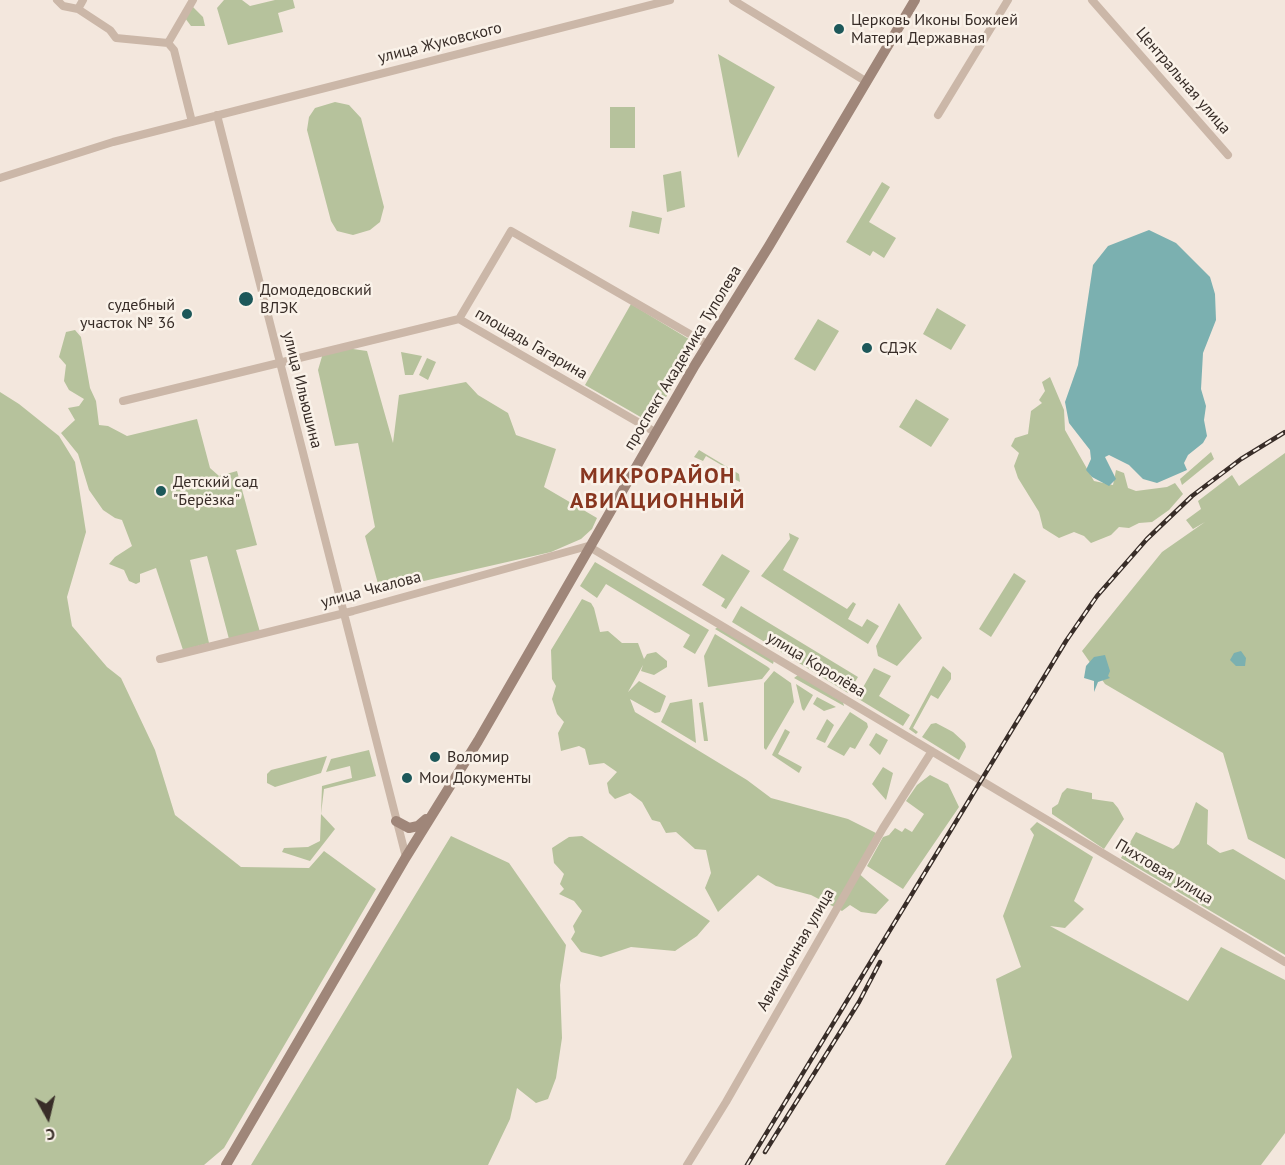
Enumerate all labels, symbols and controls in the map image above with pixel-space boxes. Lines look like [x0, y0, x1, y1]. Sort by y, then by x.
place label: Церковь Иконы Божией Матери Державная [851, 10, 1018, 48]
street label: улица Жуковского [376, 18, 504, 68]
marker: Церковь Иконы Божией Матери Державная [832, 22, 846, 36]
street label: Центральная улица [1131, 24, 1235, 138]
street label: проспект Академика Туполева [620, 262, 746, 454]
place label: Домодедовский ВЛЭК [260, 280, 372, 318]
marker: Домодедовский ВЛЭК [237, 290, 255, 308]
place label: судебный участок № 36 [80, 295, 175, 333]
street label: площадь Гагарина [471, 304, 591, 384]
marker: судебный участок № 36 [180, 307, 194, 321]
street label: улица Ильюшина [278, 329, 326, 451]
place label: СДЭК [879, 338, 917, 358]
marker: СДЭК [860, 341, 874, 355]
district label: МИКРОРАЙОН АВИАЦИОННЫЙ [570, 464, 746, 516]
place label: Детский сад "Берёзка" [173, 472, 258, 510]
marker: Детский сад "Берёзка" [154, 484, 168, 498]
street label: улица Чкалова [319, 567, 423, 613]
street label: улица Королёва [763, 628, 869, 702]
place label: Воломир [447, 747, 509, 767]
marker: Воломир [428, 750, 442, 764]
place label: Мои Документы [419, 768, 531, 788]
marker: Мои Документы [400, 771, 414, 785]
street label: Пихтовая улица [1112, 835, 1216, 909]
street label: Авиационная улица [753, 885, 839, 1015]
north arrow [18, 1087, 78, 1147]
text: С [45, 1124, 56, 1145]

